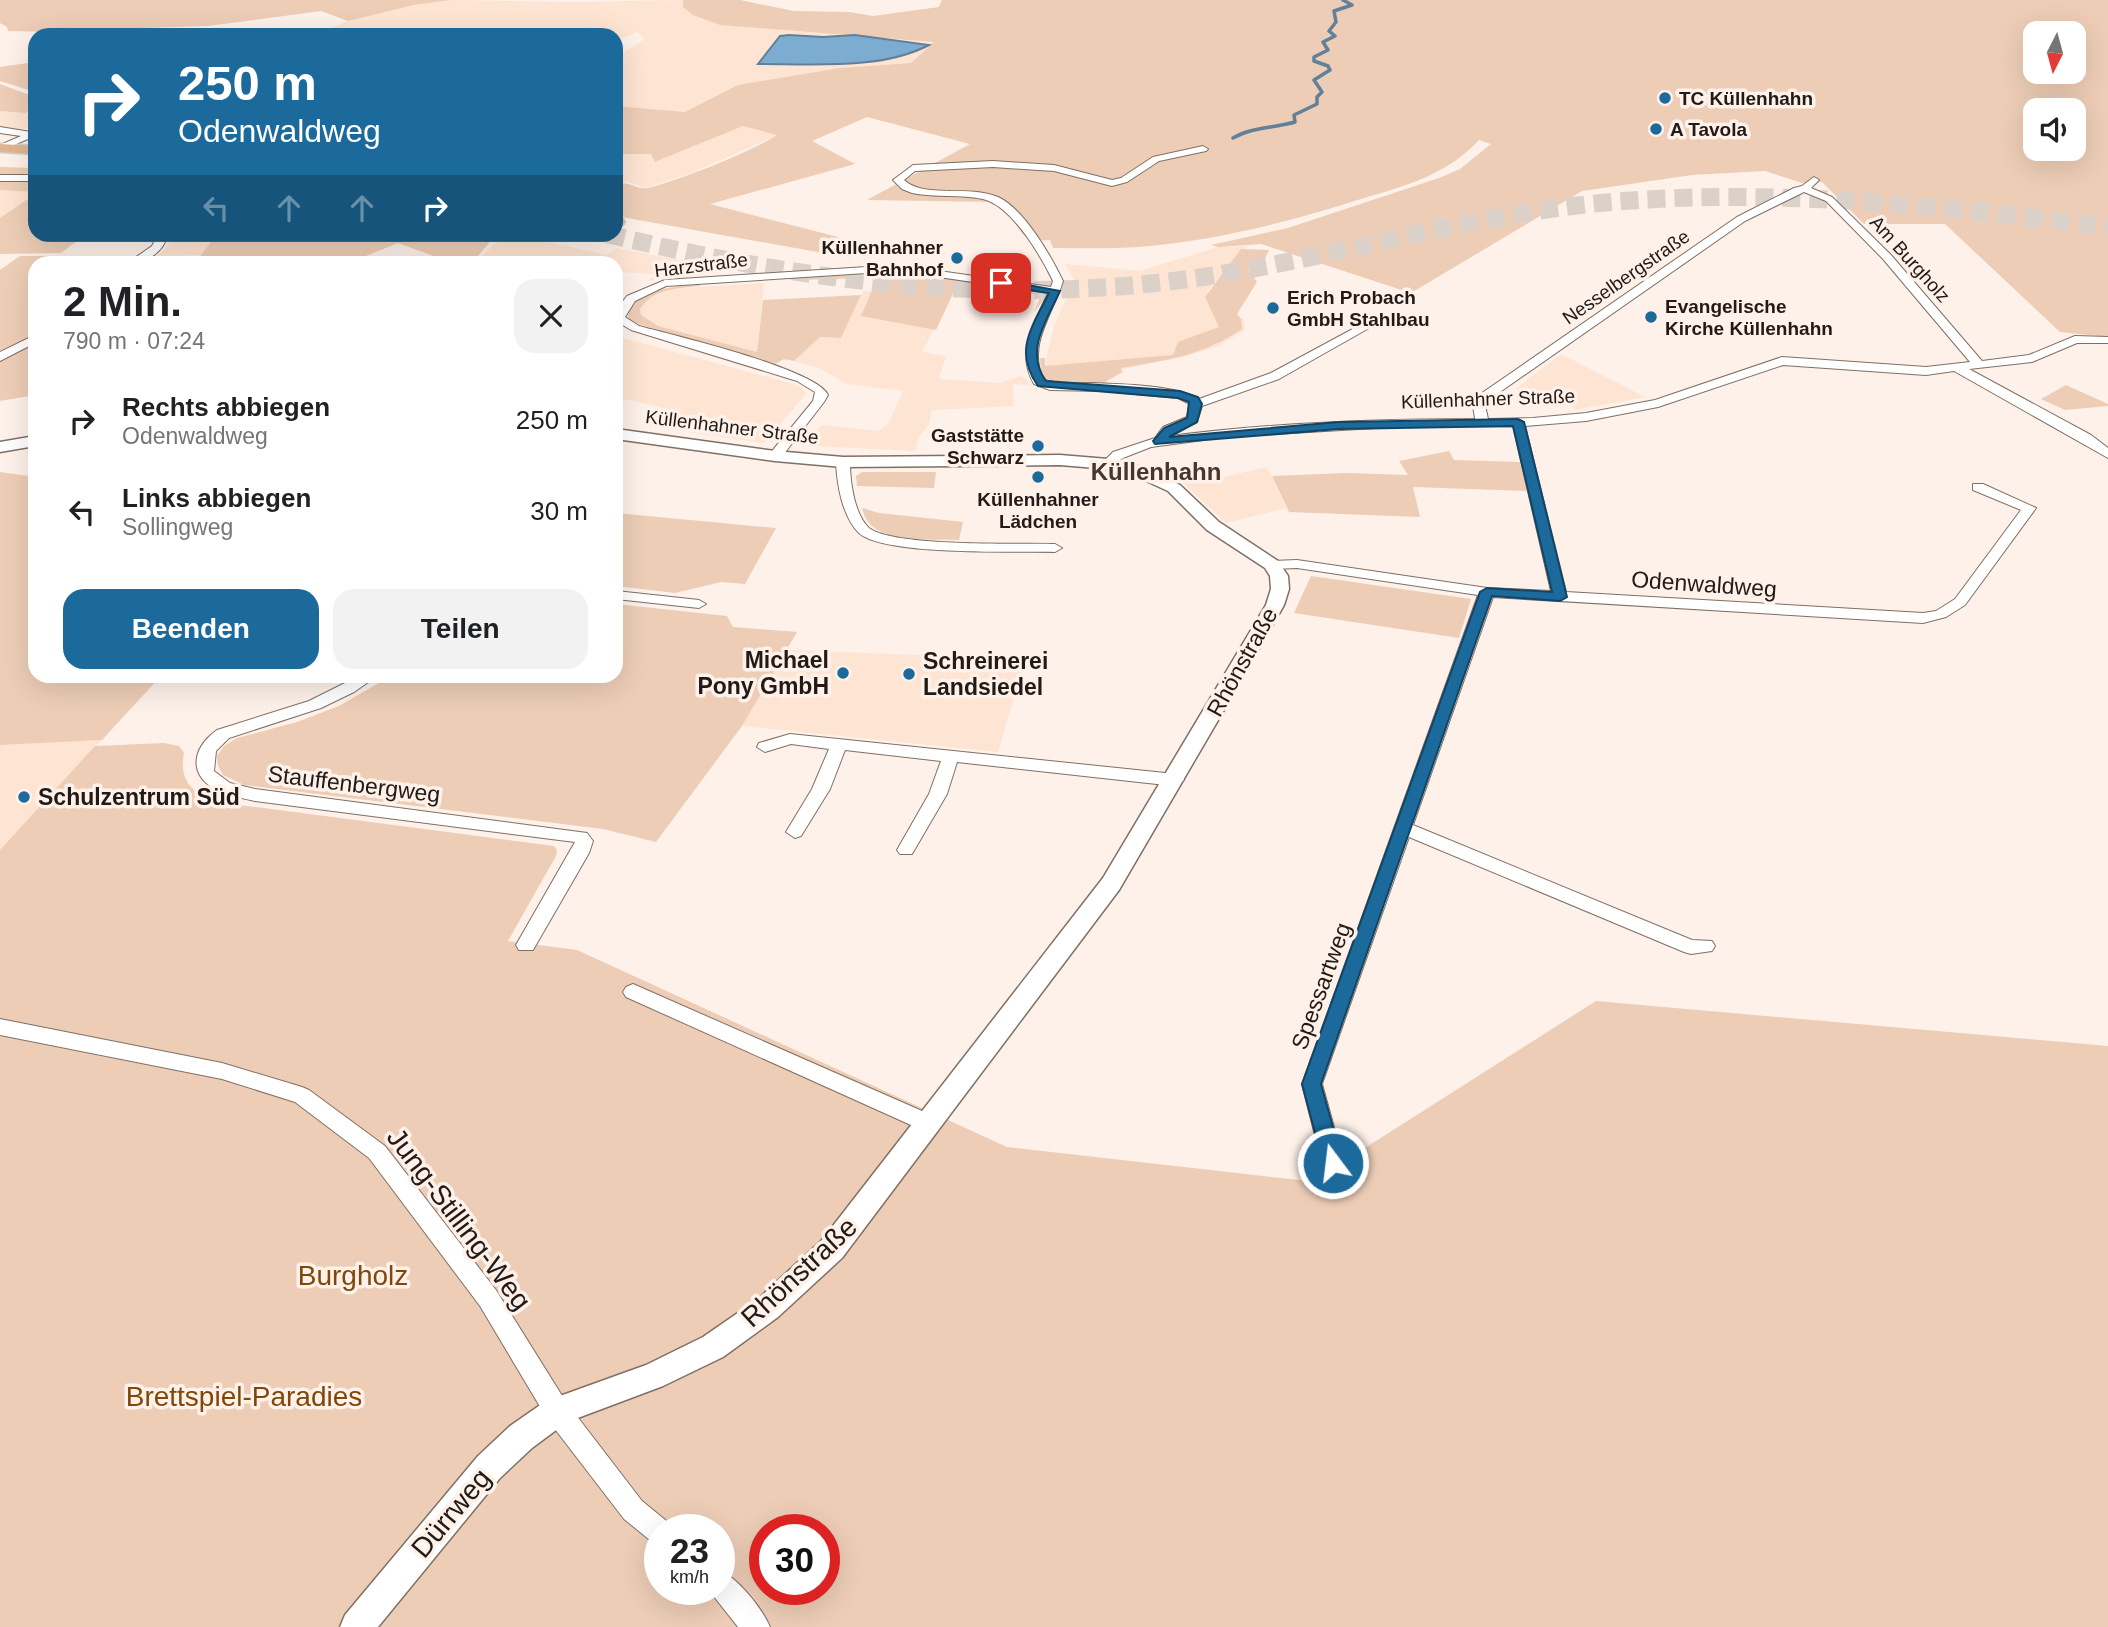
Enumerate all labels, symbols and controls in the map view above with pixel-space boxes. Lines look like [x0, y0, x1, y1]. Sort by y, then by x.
north arrow [2023, 21, 2086, 84]
map controls [2023, 21, 2086, 161]
icon: right [63, 56, 154, 147]
text: 250 m [178, 56, 317, 110]
place label: TC Küllenhahn [1679, 88, 1813, 109]
marker: TC Küllenhahn [1657, 90, 1673, 106]
button: sound [2023, 98, 2086, 161]
text: Odenwaldweg [178, 113, 381, 149]
place label: A Tavola [1670, 119, 1748, 140]
marker: A Tavola [1648, 121, 1664, 137]
icon: left [197, 189, 235, 227]
icon: ahead [270, 189, 308, 227]
icon: ahead [343, 189, 381, 227]
icon: right [416, 189, 454, 227]
street label: Am Burgholz [1866, 212, 1954, 306]
street label: Nesselbergstraße [1559, 225, 1693, 329]
place label: Küllenhahner Bahnhof [822, 237, 944, 280]
street label: Harzstraße [653, 249, 749, 281]
marker: Küllenhahner Bahnhof [949, 250, 965, 266]
pin [971, 253, 1031, 313]
icon: arrive [982, 264, 1020, 302]
text: 2 Min. [63, 278, 182, 325]
button: close [514, 279, 588, 353]
place label: Erich Probach GmbH Stahlbau [1287, 287, 1430, 330]
place label: Evangelische Kirche Küllenhahn [1665, 296, 1833, 339]
marker: Erich Probach GmbH Stahlbau [1265, 300, 1281, 316]
marker: Evangelische Kirche Küllenhahn [1643, 309, 1659, 325]
text: 790 m · 07:24 [63, 328, 205, 354]
street label: Küllenhahner Straße [1401, 385, 1575, 413]
text: Rechts abbiegen [122, 392, 330, 422]
icon: right [63, 402, 101, 440]
text: 250 m [516, 405, 588, 435]
street label: Küllenhahner Straße [644, 406, 820, 448]
text: Odenwaldweg [122, 423, 268, 449]
place label: Gaststätte Schwarz [931, 425, 1024, 468]
marker: Gaststätte Schwarz [1030, 438, 1046, 454]
district label: Küllenhahn [1091, 458, 1221, 485]
marker: Küllenhahner Lädchen [1030, 469, 1046, 485]
text: Links abbiegen [122, 483, 311, 513]
place label: Küllenhahner Lädchen [977, 489, 1099, 532]
icon: left [63, 493, 101, 531]
text: 30 m [530, 496, 588, 526]
text: Sollingweg [122, 514, 233, 540]
street label: Odenwaldweg [1630, 566, 1778, 602]
button: Beenden [63, 589, 319, 669]
button: Teilen [333, 589, 588, 669]
street label: Rhönstraße [1201, 603, 1283, 721]
place label: Michael Pony GmbH [697, 647, 829, 699]
place label: Schreinerei Landsiedel [923, 648, 1048, 700]
marker: Michael Pony GmbH [835, 665, 851, 681]
marker: Schreinerei Landsiedel [901, 666, 917, 682]
street label: Stauffenbergweg [266, 761, 442, 807]
place label: Schulzentrum Süd [38, 784, 240, 810]
marker: Schulzentrum Süd [16, 789, 32, 805]
street label: Spessartweg [1286, 919, 1356, 1053]
street label: Jung-Stilling-Weg [381, 1122, 537, 1316]
position arrow [1296, 1126, 1370, 1200]
street label: Rhönstraße [735, 1211, 863, 1333]
park label: Burgholz [298, 1260, 408, 1291]
park label: Brettspiel-Paradies [126, 1381, 362, 1412]
street label: Dürrweg [405, 1463, 497, 1563]
speed limit sign: 30 [749, 1514, 840, 1605]
text: 23 [670, 1531, 709, 1570]
text: km/h [670, 1567, 709, 1587]

